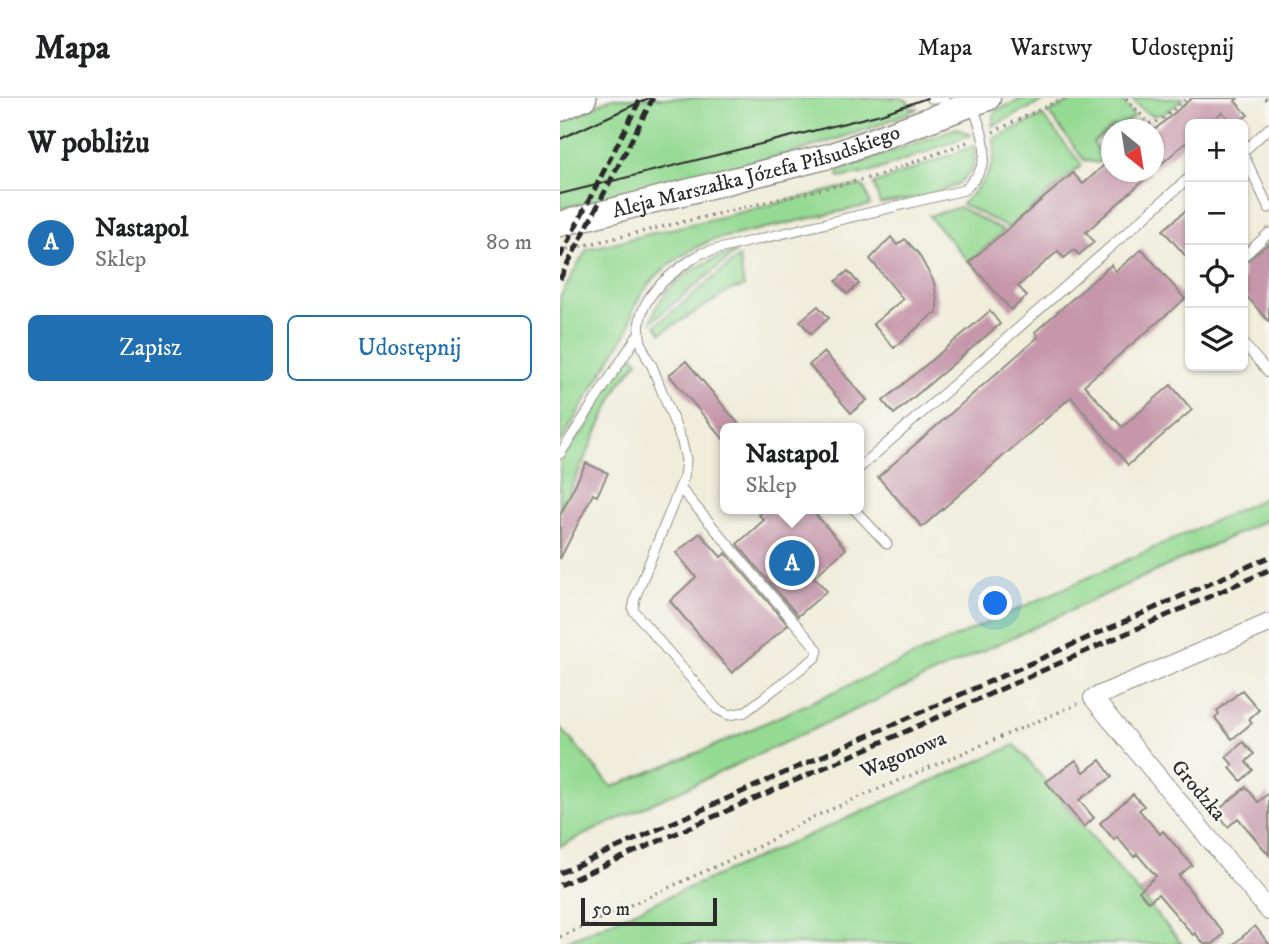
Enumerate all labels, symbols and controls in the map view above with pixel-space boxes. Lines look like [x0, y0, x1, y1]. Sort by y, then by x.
text: Mapa [35, 28, 110, 69]
text: Mapa [918, 33, 972, 63]
text: Warstwy [1010, 33, 1092, 63]
text: Udostępnij [1130, 33, 1234, 63]
street label: Aleja Marszałka Józefa Piłsudskiego [610, 119, 904, 224]
north arrow [1101, 119, 1164, 182]
map controls [1185, 119, 1248, 371]
button: + [1185, 119, 1248, 182]
text: W pobliżu [28, 125, 150, 162]
button: − [1185, 182, 1248, 245]
text: Nastapol [95, 212, 188, 245]
text: A [44, 228, 58, 257]
text: 80 m [486, 228, 532, 257]
text: Sklep [95, 245, 146, 274]
button: locate [1185, 245, 1248, 308]
button: layers [1185, 308, 1248, 371]
button: Zapisz [28, 315, 273, 381]
button: Udostępnij [287, 315, 532, 381]
popup [720, 423, 864, 514]
text: Nastapol [745, 438, 839, 471]
text: Sklep [745, 471, 797, 500]
pin: A [769, 537, 815, 589]
your location [978, 586, 1012, 620]
street label: Wagonowa [856, 725, 950, 785]
street label: Grodzka [1165, 755, 1231, 826]
scale bar [581, 895, 718, 927]
text: 50 m [592, 898, 630, 921]

